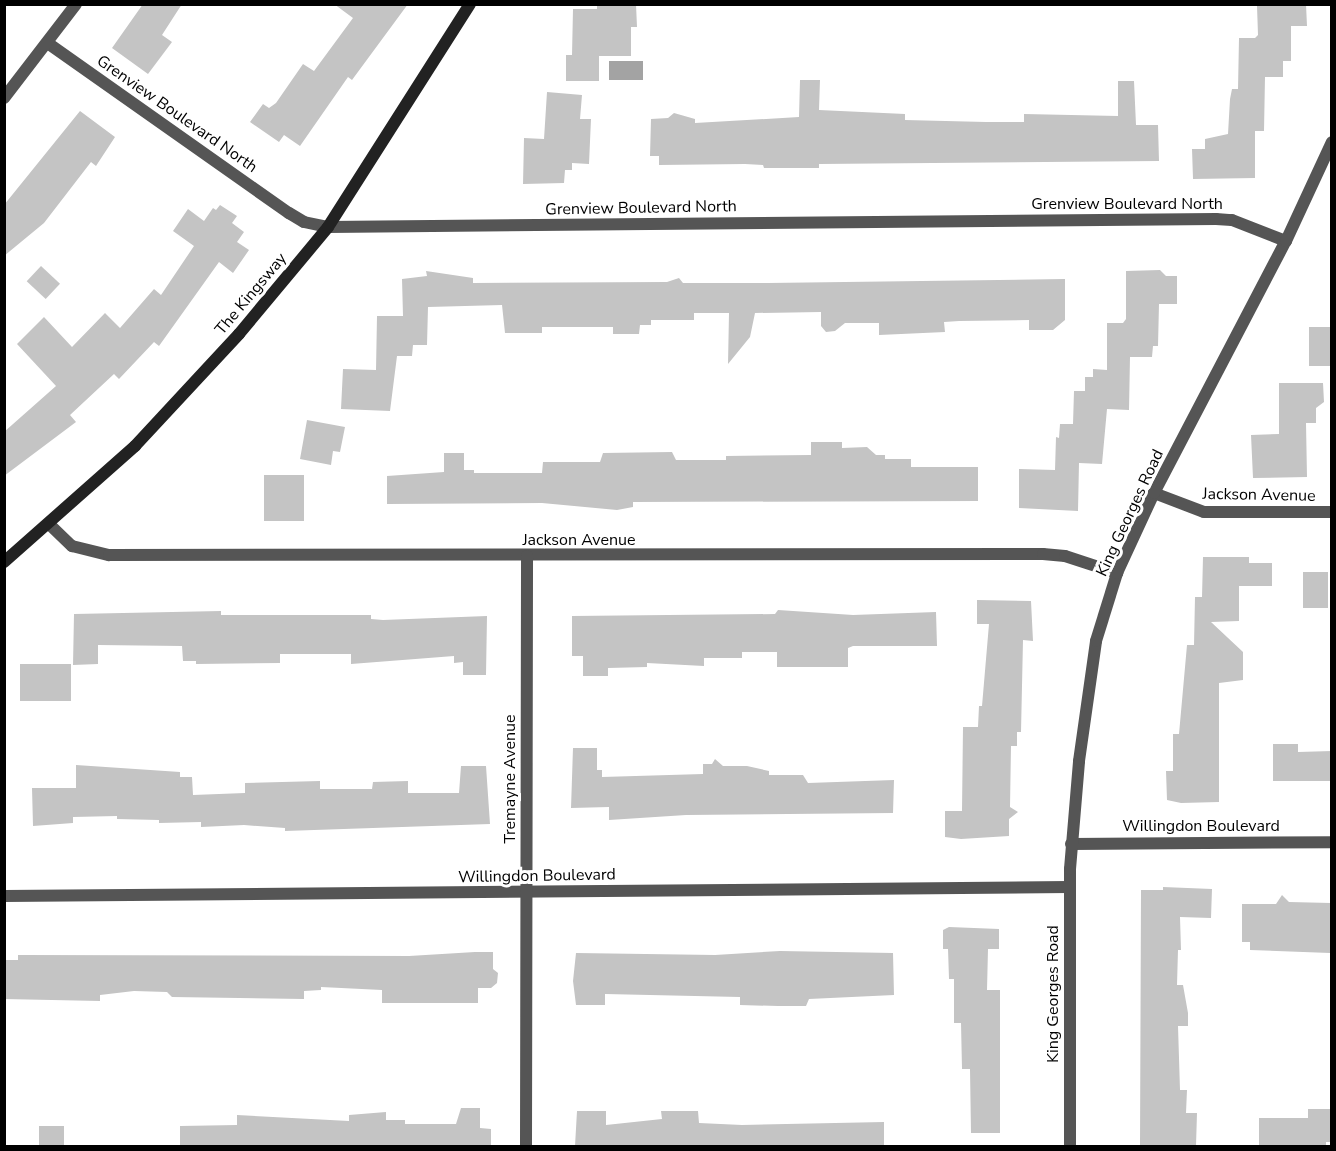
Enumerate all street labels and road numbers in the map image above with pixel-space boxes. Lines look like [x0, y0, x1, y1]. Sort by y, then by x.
street label: Grenview Boulevard North [93, 51, 261, 177]
street label: Grenview Boulevard North [1031, 194, 1223, 214]
street label: Grenview Boulevard North [545, 197, 737, 219]
street label: The Kingsway [211, 249, 291, 339]
street label: King Georges Road [1092, 446, 1168, 580]
street label: Jackson Avenue [1202, 484, 1316, 506]
street label: Jackson Avenue [522, 530, 636, 550]
street label: Tremayne Avenue [500, 714, 520, 844]
street label: Willingdon Boulevard [1122, 816, 1280, 836]
street label: Willingdon Boulevard [458, 865, 616, 887]
street label: King Georges Road [1043, 925, 1063, 1063]

